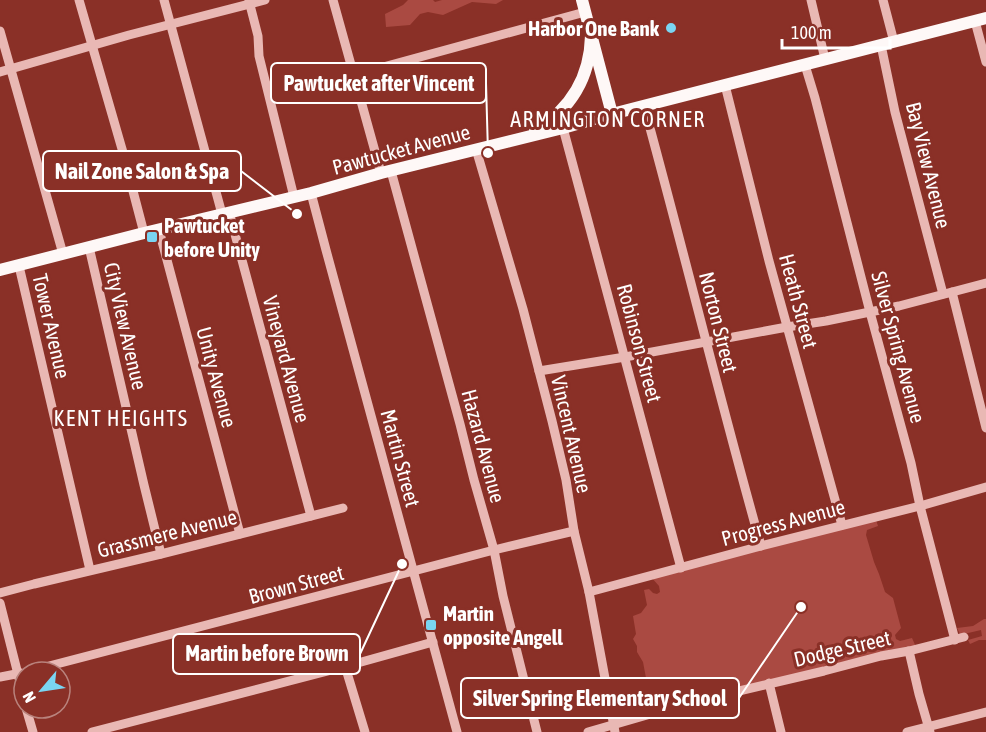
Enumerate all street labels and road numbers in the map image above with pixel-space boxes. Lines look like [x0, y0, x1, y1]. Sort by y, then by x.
street label: Bay View Avenue [902, 99, 956, 231]
street label: Pawtucket Avenue [330, 119, 472, 179]
street label: Heath Street [775, 251, 823, 351]
street label: City View Avenue [100, 260, 152, 392]
street label: Norton Street [695, 269, 743, 375]
street label: Silver Spring Avenue [867, 269, 931, 425]
street label: Tower Avenue [28, 271, 76, 381]
street label: Robinson Street [613, 281, 667, 405]
street label: Vineyard Avenue [259, 293, 315, 425]
street label: Unity Avenue [192, 324, 242, 430]
street label: Vincent Avenue [547, 373, 597, 495]
street label: Hazard Avenue [457, 387, 511, 505]
street label: Martin Street [376, 407, 426, 509]
street label: Progress Avenue [719, 494, 847, 550]
street label: Grassmere Avenue [95, 504, 239, 562]
street label: Brown Street [246, 560, 346, 608]
street label: Dodge Street [791, 625, 893, 671]

